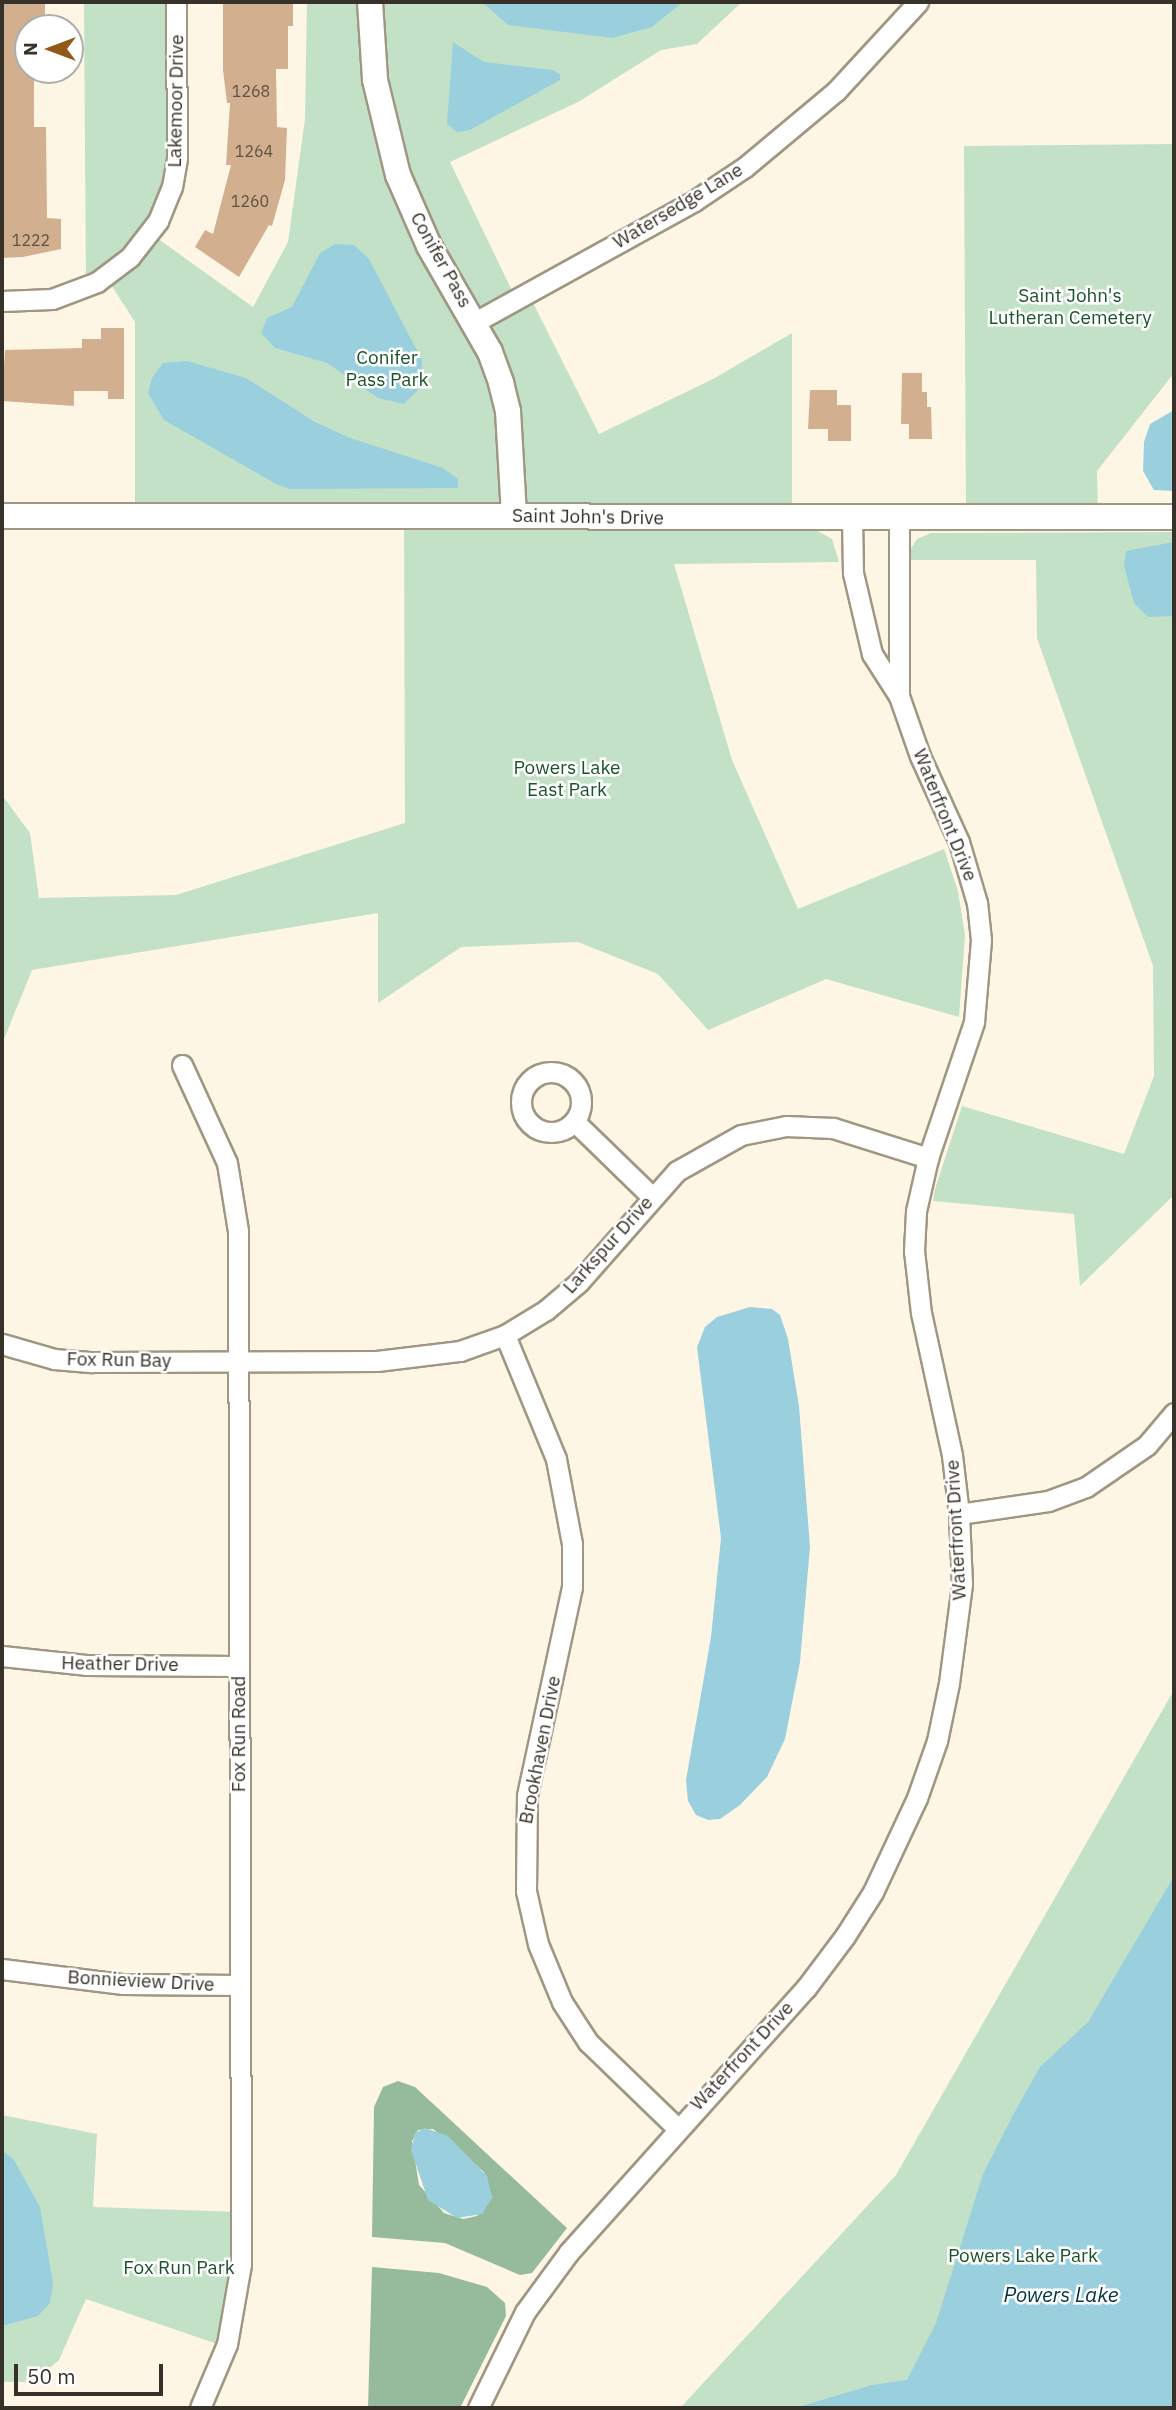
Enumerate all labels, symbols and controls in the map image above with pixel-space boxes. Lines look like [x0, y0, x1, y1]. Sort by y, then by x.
north arrow [14, 14, 84, 84]
street label: Lakemoor Drive [163, 34, 189, 168]
text: N [18, 42, 42, 56]
house number: 1268 [232, 81, 270, 101]
house number: 1264 [235, 141, 273, 161]
street label: Watersedge Lane [609, 158, 747, 254]
house number: 1260 [231, 191, 269, 211]
street label: Conifer Pass [405, 208, 477, 312]
house number: 1222 [12, 230, 50, 250]
park label: Saint John's Lutheran Cemetery [988, 285, 1152, 329]
park label: Conifer Pass Park [346, 347, 428, 391]
street label: Saint John's Drive [512, 504, 664, 530]
street label: Waterfront Drive [908, 746, 982, 884]
park label: Powers Lake East Park [513, 757, 621, 801]
street label: Larkspur Drive [558, 1192, 658, 1298]
street label: Fox Run Bay [66, 1348, 172, 1372]
street label: Waterfront Drive [941, 1459, 971, 1601]
street label: Heather Drive [61, 1652, 179, 1676]
street label: Brookhaven Drive [514, 1674, 566, 1826]
street label: Fox Run Road [228, 1676, 250, 1792]
street label: Bonnieview Drive [67, 1966, 215, 1996]
street label: Waterfront Drive [686, 1997, 798, 2115]
park label: Powers Lake Park [948, 2245, 1098, 2267]
park label: Fox Run Park [123, 2257, 235, 2279]
water label: Powers Lake [1004, 2281, 1118, 2307]
scale bar [18, 2350, 166, 2394]
text: 50 m [27, 2362, 76, 2390]

